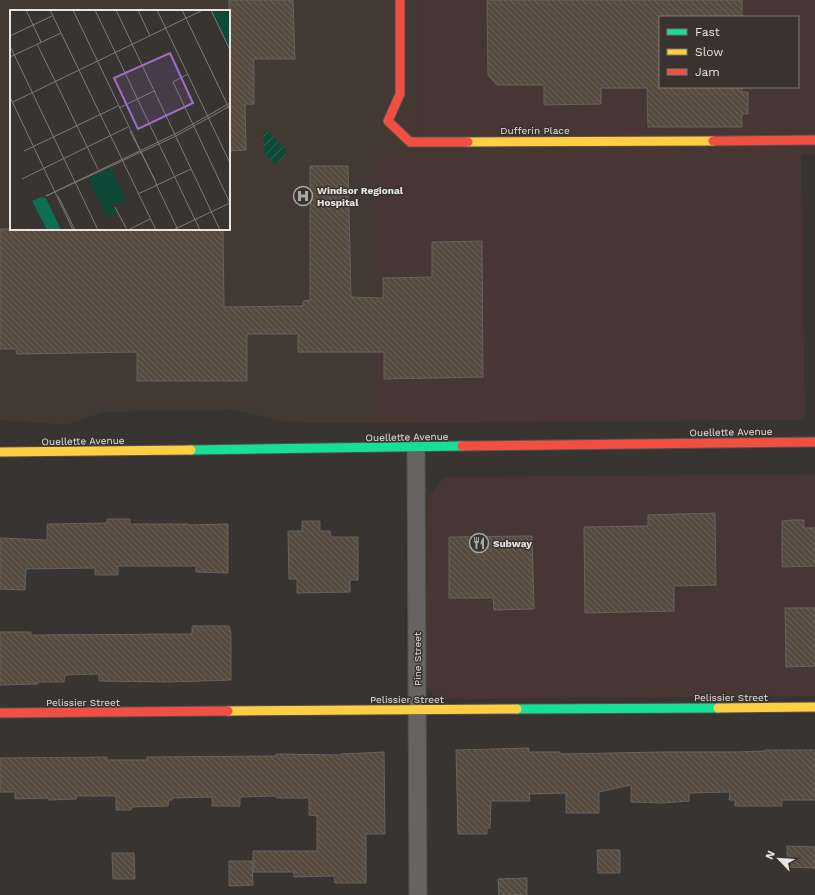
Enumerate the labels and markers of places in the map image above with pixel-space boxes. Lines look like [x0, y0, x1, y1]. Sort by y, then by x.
hospital icon: Windsor Regional Hospital [292, 185, 314, 207]
place label: Windsor Regional Hospital [317, 185, 404, 208]
restaurant icon: Subway [468, 532, 490, 554]
place label: Subway [493, 538, 532, 549]

